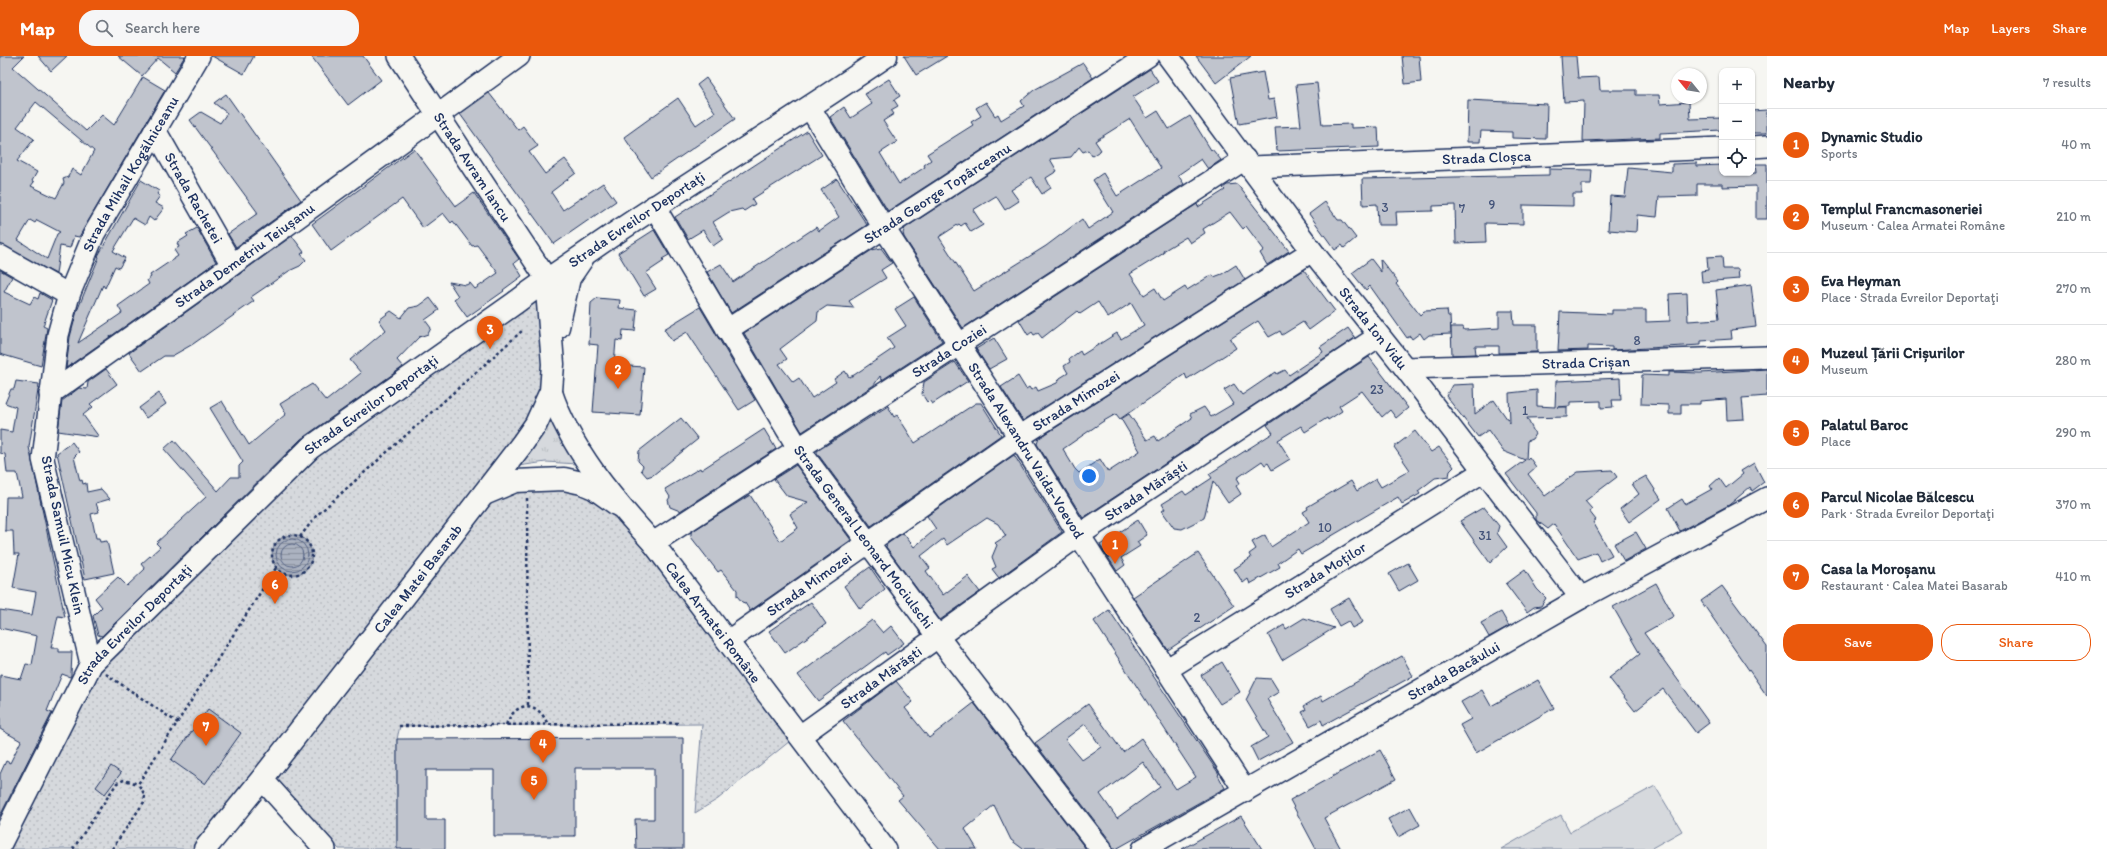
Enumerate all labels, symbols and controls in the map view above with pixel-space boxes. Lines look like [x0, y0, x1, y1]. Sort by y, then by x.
search box [79, 10, 359, 46]
text: Map [20, 17, 55, 40]
icon: search [93, 17, 115, 39]
text: Search here [125, 19, 200, 37]
text: Map [1944, 20, 1969, 37]
text: Layers [1991, 20, 2030, 37]
text: Share [2052, 20, 2087, 37]
north arrow [1671, 68, 1707, 104]
map controls [1719, 68, 1755, 176]
button: + [1719, 68, 1755, 104]
text: Nearby [1783, 72, 1835, 92]
text: 7 results [2043, 75, 2091, 90]
street label: Strada Mihail Kogălniceanu [79, 93, 182, 254]
button: − [1719, 104, 1755, 140]
street label: Strada Avram Iancu [430, 109, 515, 225]
text: Dynamic Studio [1821, 128, 1923, 146]
text: 1 [1793, 137, 1799, 152]
text: 40 m [2061, 137, 2091, 152]
street label: Strada George Topârceanu [860, 138, 1015, 248]
button: locate [1719, 140, 1755, 176]
text: Sports [1821, 146, 1857, 161]
street label: Strada Cloșca [1442, 147, 1532, 168]
street label: Strada Rachetei [161, 149, 227, 246]
street label: Strada Evreilor Deportaţi [565, 168, 708, 272]
house number: 9 [1489, 197, 1496, 212]
street label: Strada Demetriu Teiușanu [171, 199, 318, 312]
house number: 3 [1381, 200, 1389, 215]
text: Templul Francmasoneriei [1821, 200, 1982, 218]
house number: 7 [1459, 201, 1466, 216]
text: 2 [1793, 209, 1799, 224]
text: 210 m [2056, 209, 2091, 224]
text: Museum · Calea Armatei Române [1821, 218, 2005, 233]
text: Eva Heyman [1821, 272, 1901, 290]
text: 3 [1792, 281, 1800, 296]
text: 270 m [2056, 281, 2091, 296]
street label: Strada Ion Vidu [1335, 283, 1412, 373]
text: Place · Strada Evreilor Deportaţi [1821, 290, 1999, 305]
pin: 3 [477, 316, 503, 349]
street label: Strada Coziei [908, 320, 990, 382]
house number: 8 [1633, 333, 1641, 348]
text: Muzeul Țării Crișurilor [1821, 344, 1964, 362]
street label: Strada Evreilor Deportaţi [300, 351, 442, 458]
street label: Strada Crișan [1541, 352, 1630, 373]
text: 4 [1792, 353, 1800, 368]
text: 280 m [2055, 353, 2091, 368]
pin: 2 [605, 356, 631, 389]
street label: Strada Alexandru Vaida-Voevod [964, 359, 1088, 542]
text: Museum [1821, 362, 1868, 377]
street label: Strada Mimozei [1029, 366, 1123, 435]
house number: 23 [1370, 382, 1384, 397]
house number: 1 [1522, 403, 1528, 418]
text: Palatul Baroc [1821, 416, 1908, 434]
text: 5 [1793, 425, 1799, 440]
text: 290 m [2055, 425, 2091, 440]
text: Place [1821, 434, 1851, 449]
street label: Strada General Leonard Mociulschi [790, 441, 938, 632]
street label: Strada Samuil Micu Klein [37, 454, 89, 616]
street label: Strada Mărăști [1101, 457, 1191, 525]
your location [1079, 466, 1099, 486]
text: Parcul Nicolae Bălcescu [1821, 488, 1974, 506]
text: 6 [1793, 497, 1799, 512]
text: 370 m [2056, 497, 2091, 512]
text: Park · Strada Evreilor Deportaţi [1821, 506, 1994, 521]
street label: Calea Matei Basarab [370, 520, 466, 637]
house number: 10 [1318, 520, 1332, 535]
house number: 31 [1478, 528, 1492, 543]
pin: 1 [1102, 531, 1128, 564]
street label: Strada Moților [1281, 538, 1370, 603]
street label: Strada Mimozei [763, 548, 855, 620]
street label: Calea Armatei Române [661, 558, 765, 687]
street label: Strada Evreilor Deportaţi [73, 560, 196, 688]
text: Casa la Moroșanu [1821, 560, 1936, 578]
text: 7 [1793, 569, 1799, 584]
text: 410 m [2055, 569, 2091, 584]
pin: 6 [262, 571, 288, 604]
text: Restaurant · Calea Matei Basarab [1821, 578, 2008, 593]
house number: 2 [1194, 610, 1201, 625]
button: Save [1783, 624, 1933, 661]
button: Share [1941, 624, 2091, 661]
street label: Strada Bacăului [1404, 637, 1503, 705]
street label: Strada Mărăști [837, 642, 925, 713]
pin: 7 [193, 713, 219, 746]
pin: 4 [530, 730, 556, 763]
pin: 5 [521, 767, 547, 800]

